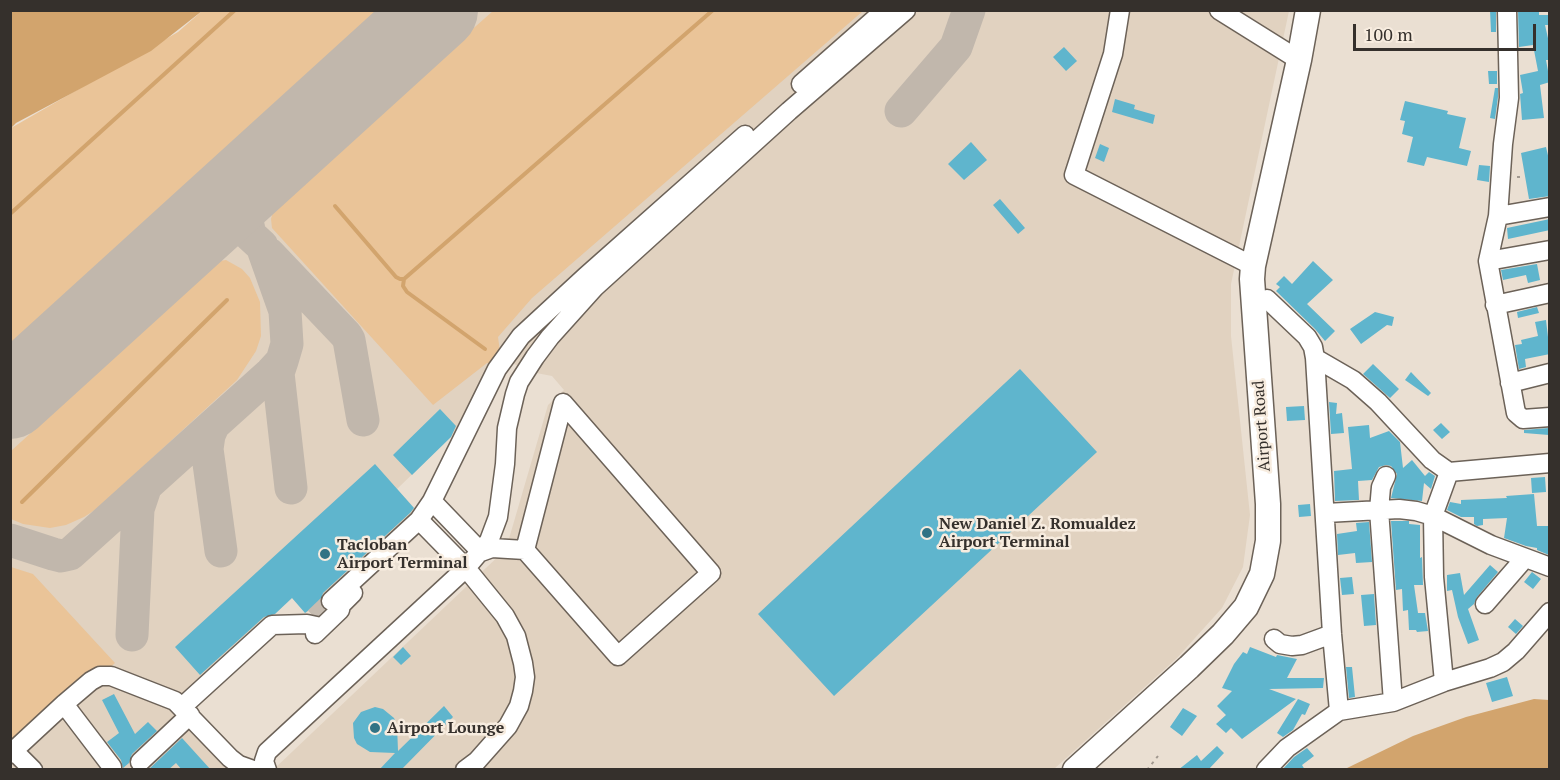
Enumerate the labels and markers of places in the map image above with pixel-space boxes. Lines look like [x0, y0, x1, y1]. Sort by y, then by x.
place label: New Daniel Z. Romualdez Airport Terminal [939, 514, 1136, 552]
marker: New Daniel Z. Romualdez Airport Terminal [920, 526, 934, 540]
place label: Tacloban Airport Terminal [337, 535, 468, 573]
marker: Tacloban Airport Terminal [318, 547, 332, 561]
place label: Airport Lounge [387, 718, 504, 738]
marker: Airport Lounge [368, 721, 382, 735]

